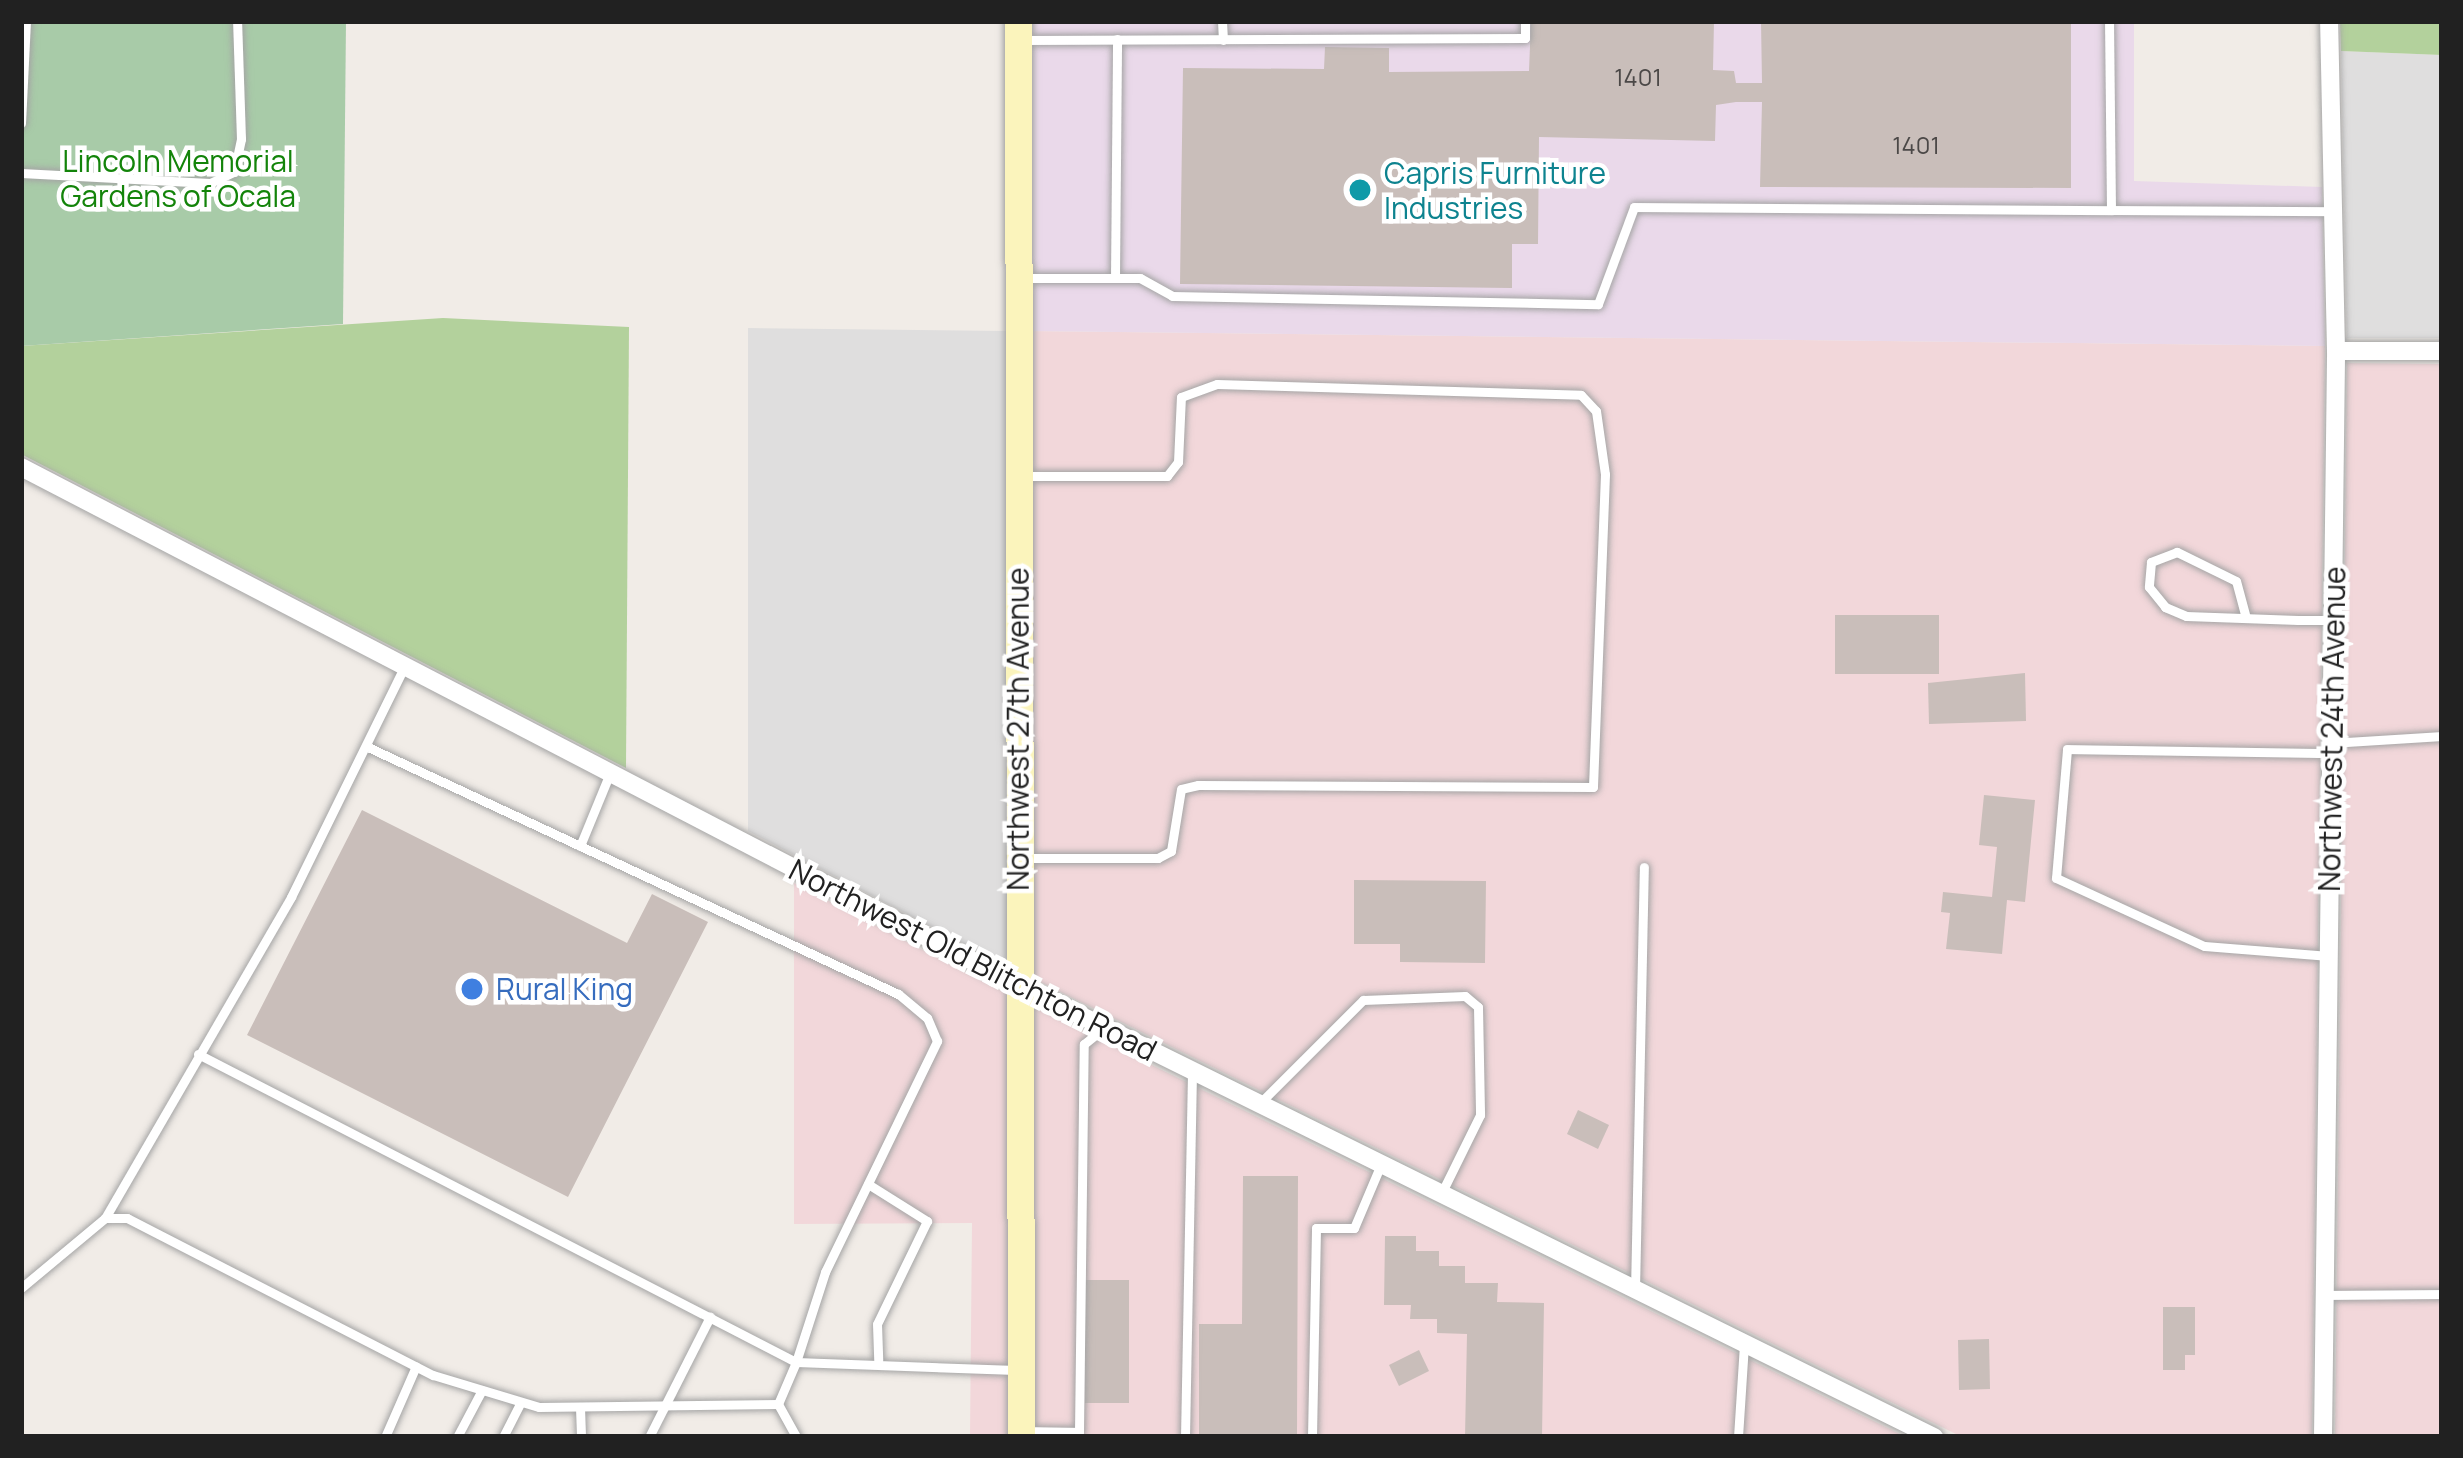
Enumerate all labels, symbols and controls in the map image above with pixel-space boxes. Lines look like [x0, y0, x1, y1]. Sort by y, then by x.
house number: 1401 [1614, 63, 1662, 91]
house number: 1401 [1892, 131, 1940, 159]
park label: Lincoln Memorial Gardens of Ocala [60, 143, 296, 213]
place label: Capris Furniture Industries [1384, 155, 1606, 225]
marker: Capris Furniture Industries [1347, 177, 1373, 203]
street label: Northwest 24th Avenue [2311, 566, 2353, 892]
street label: Northwest 27th Avenue [1000, 567, 1036, 891]
street label: Northwest Old Blitchton Road [783, 851, 1163, 1069]
place label: Rural King [496, 971, 633, 1007]
marker: Rural King [459, 976, 485, 1002]

